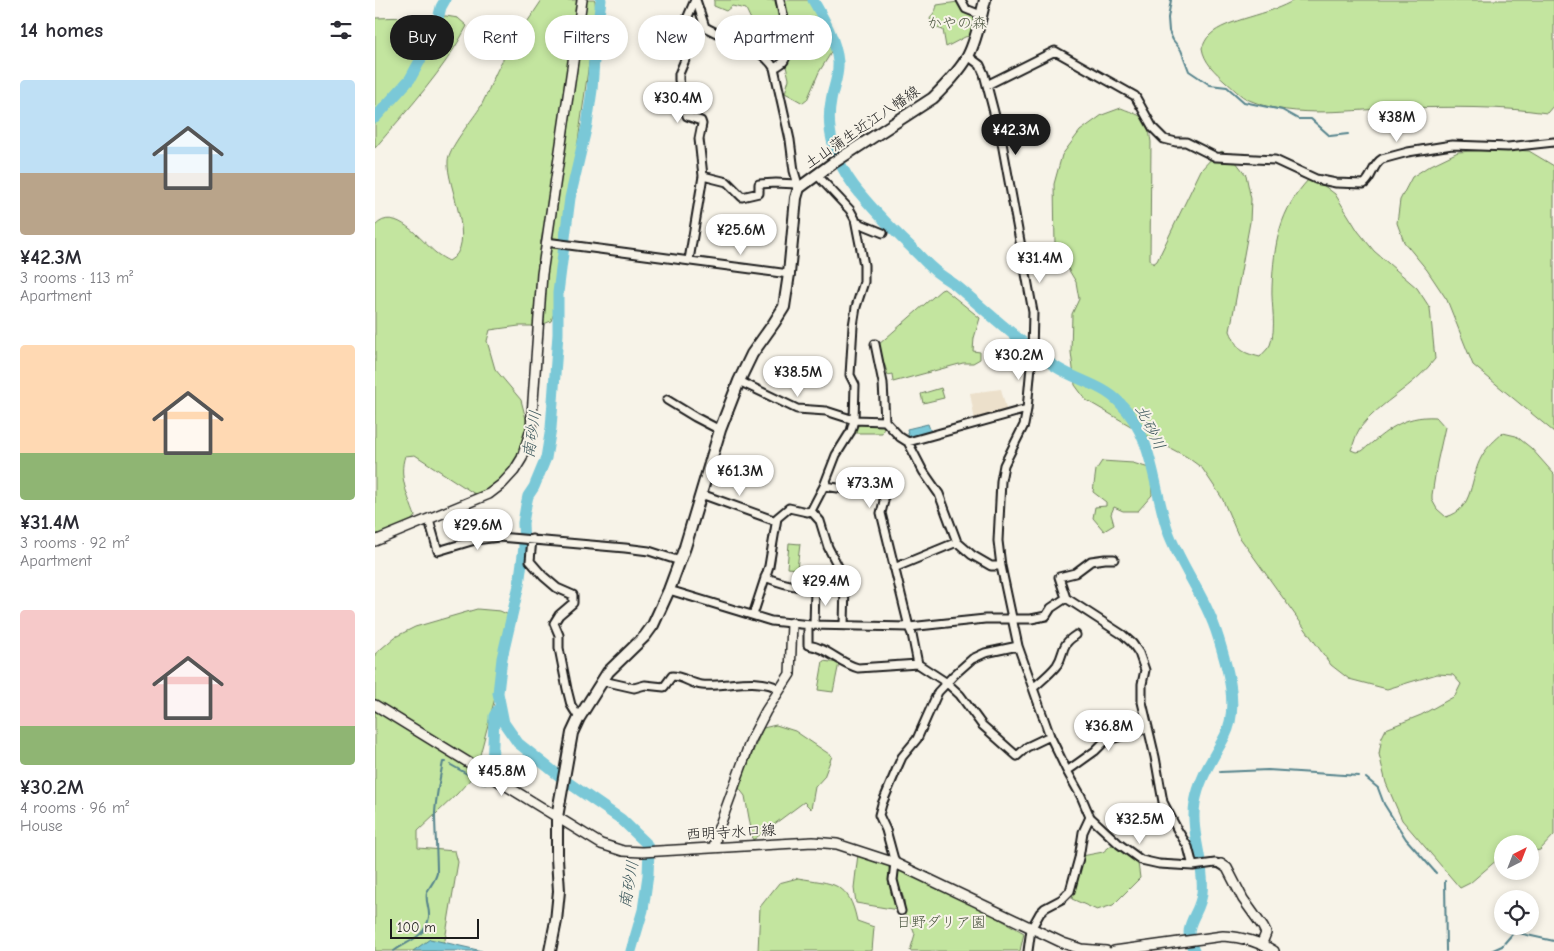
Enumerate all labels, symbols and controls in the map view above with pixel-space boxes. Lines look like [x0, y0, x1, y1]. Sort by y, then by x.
park label: かやの森 [927, 14, 987, 32]
chip: Buy [390, 15, 454, 60]
chip: Rent [464, 15, 535, 60]
chip: Filters [545, 15, 628, 60]
chip: New [638, 15, 705, 60]
chip: Apartment [715, 15, 832, 60]
icon: filters [327, 16, 355, 44]
text: 14 homes [20, 18, 103, 42]
pin: ¥30.4M [637, 82, 719, 124]
street label: 土山蒲生近江八幡線 [801, 82, 923, 172]
text: ¥30.4M [654, 89, 702, 107]
pin: ¥38M [1367, 100, 1427, 143]
text: ¥38M [1379, 108, 1415, 126]
icon: home [143, 113, 233, 203]
pin: ¥42.3M [975, 114, 1057, 156]
text: ¥42.3M [992, 121, 1040, 139]
pin: ¥25.6M [700, 214, 782, 256]
text: ¥25.6M [717, 221, 765, 239]
pin: ¥31.4M [999, 242, 1081, 284]
text: ¥42.3M [20, 245, 82, 269]
text: ¥31.4M [1017, 249, 1063, 267]
text: 3 rooms · 113 m² [20, 269, 133, 287]
text: Apartment [20, 287, 92, 305]
pin: ¥30.2M [978, 338, 1060, 381]
text: ¥30.2M [995, 346, 1043, 364]
pin: ¥38.5M [757, 356, 839, 398]
text: ¥38.5M [774, 363, 822, 381]
icon: home [143, 378, 233, 468]
water label: 北砂川 [1131, 402, 1169, 453]
water label: 南砂川 [519, 409, 545, 459]
pin: ¥61.3M [699, 454, 781, 497]
text: ¥61.3M [717, 462, 763, 480]
pin: ¥73.3M [829, 466, 911, 509]
text: ¥73.3M [847, 474, 893, 492]
pin: ¥29.6M [437, 508, 519, 551]
text: ¥31.4M [20, 510, 80, 534]
text: ¥29.6M [454, 516, 502, 534]
text: 3 rooms · 92 m² [20, 534, 129, 552]
text: Apartment [20, 552, 92, 570]
pin: ¥29.4M [785, 564, 867, 607]
text: ¥29.4M [802, 572, 850, 590]
icon: home [143, 643, 233, 733]
pin: ¥36.8M [1068, 710, 1150, 752]
text: ¥36.8M [1085, 717, 1133, 735]
pin: ¥45.8M [461, 754, 543, 797]
text: ¥45.8M [478, 762, 526, 780]
text: ¥30.2M [20, 775, 84, 799]
text: 4 rooms · 96 m² [20, 799, 129, 817]
pin: ¥32.5M [1099, 802, 1181, 845]
text: ¥32.5M [1116, 810, 1164, 828]
text: House [20, 817, 63, 835]
street label: 西明寺水口線 [686, 821, 776, 843]
north arrow [1494, 835, 1539, 880]
map controls [1494, 835, 1539, 935]
water label: 南砂川 [616, 859, 642, 909]
button: locate [1494, 890, 1539, 935]
park label: 日野ダリア園 [896, 913, 986, 931]
scale bar [390, 916, 479, 939]
text: 100 m [397, 919, 436, 936]

